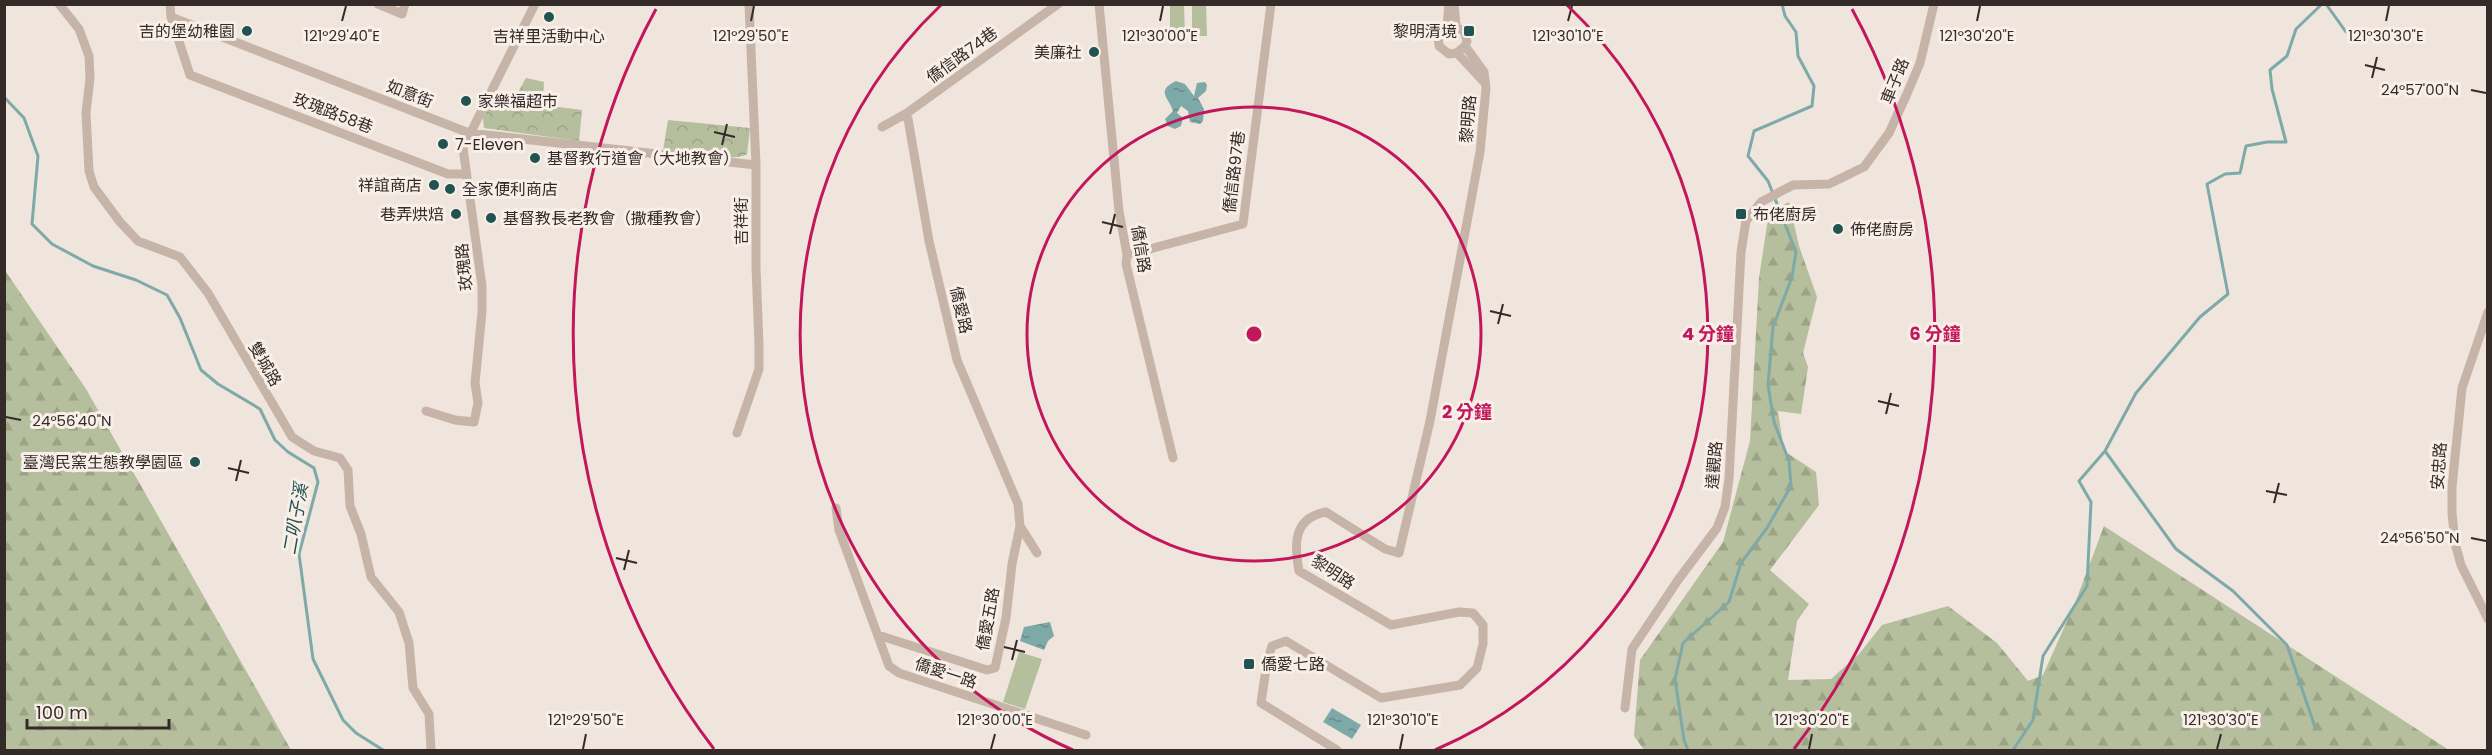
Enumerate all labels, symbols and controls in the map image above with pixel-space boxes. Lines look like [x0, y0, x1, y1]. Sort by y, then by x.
marker: 吉祥里活動中心 [542, 10, 556, 24]
place label: 吉的堡幼稚園 [139, 20, 235, 43]
place label: 黎明清境 [1393, 20, 1457, 43]
street label: 僑信路74巷 [922, 21, 1002, 89]
marker: 吉的堡幼稚園 [240, 24, 254, 38]
marker: 黎明清境 [1462, 24, 1476, 38]
text: 121°29'40"E [304, 25, 380, 46]
place label: 吉祥里活動中心 [493, 25, 605, 48]
text: 121°29'50"E [713, 25, 789, 46]
text: 121°30'00"E [1122, 25, 1198, 46]
text: 121°30'10"E [1532, 25, 1604, 46]
text: 121°30'20"E [1939, 25, 2015, 46]
text: 121°30'30"E [2348, 25, 2424, 46]
place label: 美廉社 [1034, 41, 1082, 64]
marker: 美廉社 [1087, 45, 1101, 59]
street label: 車子路 [1875, 54, 1915, 108]
street label: 如意街 [383, 75, 437, 113]
text: 24°57'00"N [2381, 79, 2459, 100]
street label: 玫瑰路58巷 [290, 87, 376, 139]
place label: 家樂福超市 [478, 90, 558, 113]
marker: 家樂福超市 [459, 94, 473, 108]
street label: 黎明路 [1454, 94, 1482, 144]
street label: 僑信路97巷 [1218, 129, 1250, 215]
place label: 7-Eleven [455, 133, 524, 156]
marker: 7-Eleven [436, 137, 450, 151]
place label: 基督教行道會（大地教會） [547, 147, 739, 170]
marker: 基督教行道會（大地教會） [528, 151, 542, 165]
place label: 祥誼商店 [358, 174, 422, 197]
marker: 祥誼商店 [427, 178, 441, 192]
place label: 全家便利商店 [462, 178, 558, 201]
marker: 全家便利商店 [443, 182, 457, 196]
street label: 吉祥街 [730, 197, 753, 245]
place label: 巷弄烘焙 [380, 203, 444, 226]
place label: 布佬廚房 [1753, 203, 1817, 226]
marker: 巷弄烘焙 [449, 207, 463, 221]
place label: 基督教長老教會（撒種教會） [503, 207, 711, 230]
marker: 布佬廚房 [1734, 207, 1748, 221]
marker: 基督教長老教會（撒種教會） [484, 211, 498, 225]
place label: 佈佬廚房 [1850, 218, 1914, 241]
marker: 佈佬廚房 [1831, 222, 1845, 236]
street label: 僑信路 [1126, 223, 1156, 275]
street label: 玫瑰路 [450, 242, 478, 292]
street label: 僑愛路 [944, 284, 978, 336]
text: 4 分鐘 [1682, 321, 1734, 346]
text: 6 分鐘 [1909, 321, 1961, 346]
centre of rings [1244, 324, 1264, 344]
street label: 雙城路 [243, 337, 287, 391]
text: 2 分鐘 [1442, 399, 1492, 424]
text: 24°56'40"N [32, 410, 112, 431]
street label: 達觀路 [1700, 440, 1728, 490]
street label: 安忠路 [2426, 441, 2452, 491]
place label: 臺灣民窯生態教學園區 [23, 451, 183, 474]
marker: 臺灣民窯生態教學園區 [188, 455, 202, 469]
water label: 二叭子溪 [276, 478, 314, 557]
text: 24°56'50"N [2380, 527, 2460, 548]
street label: 黎明路 [1307, 549, 1359, 595]
street label: 僑愛五路 [971, 585, 1005, 653]
street label: 僑愛一路 [912, 652, 980, 694]
place label: 僑愛七路 [1261, 653, 1325, 676]
marker: 僑愛七路 [1242, 657, 1256, 671]
scale bar [27, 692, 170, 730]
text: 100 m [36, 700, 88, 725]
text: 121°29'50"E [548, 709, 624, 730]
text: 121°30'00"E [957, 709, 1033, 730]
text: 121°30'10"E [1367, 709, 1439, 730]
text: 121°30'20"E [1774, 709, 1850, 730]
text: 121°30'30"E [2183, 709, 2259, 730]

